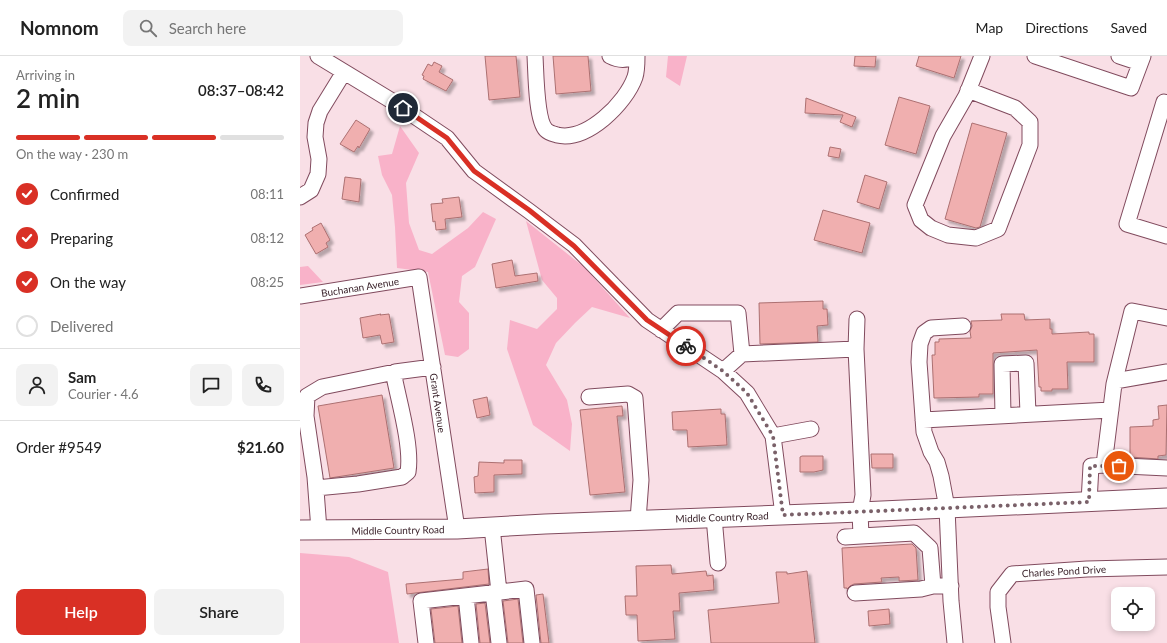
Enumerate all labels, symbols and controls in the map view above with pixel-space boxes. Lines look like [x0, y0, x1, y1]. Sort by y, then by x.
search box [123, 10, 403, 46]
text: Nomnom [20, 16, 99, 39]
icon: search [137, 17, 159, 39]
text: Search here [169, 19, 246, 37]
text: Map [976, 19, 1003, 36]
text: Directions [1025, 19, 1088, 36]
text: Saved [1110, 19, 1147, 36]
text: Arriving in [16, 67, 75, 83]
text: 08:37–08:42 [198, 81, 284, 99]
text: 2 min [16, 82, 80, 114]
pin [386, 91, 420, 125]
icon: home [392, 97, 414, 119]
text: On the way · 230 m [16, 146, 128, 162]
icon: check [16, 183, 38, 205]
text: Confirmed [50, 185, 119, 203]
text: 08:11 [251, 186, 284, 202]
icon: check [16, 227, 38, 249]
text: Preparing [50, 229, 113, 247]
text: 08:12 [251, 230, 284, 246]
icon: check [16, 271, 38, 293]
text: On the way [50, 273, 126, 291]
text: 08:25 [251, 274, 284, 290]
street label: Buchanan Avenue [320, 275, 400, 299]
text: Delivered [50, 317, 113, 335]
courier [666, 326, 706, 366]
icon: bike [675, 335, 697, 357]
button: person [16, 364, 58, 406]
button: chat [190, 364, 232, 406]
button: phone [242, 364, 284, 406]
text: Sam [68, 368, 96, 386]
street label: Grant Avenue [428, 372, 448, 434]
text: Courier · 4.6 [68, 386, 139, 402]
text: Order #9549 [16, 438, 102, 456]
text: $21.60 [237, 438, 284, 456]
pin [1102, 449, 1136, 483]
icon: bag [1108, 455, 1130, 477]
street label: Middle Country Road [675, 509, 769, 525]
street label: Middle Country Road [351, 523, 445, 537]
street label: Charles Pond Drive [1022, 563, 1106, 579]
map controls [1111, 587, 1155, 631]
button: locate [1111, 587, 1155, 631]
button: Help [16, 589, 146, 635]
button: Share [154, 589, 284, 635]

